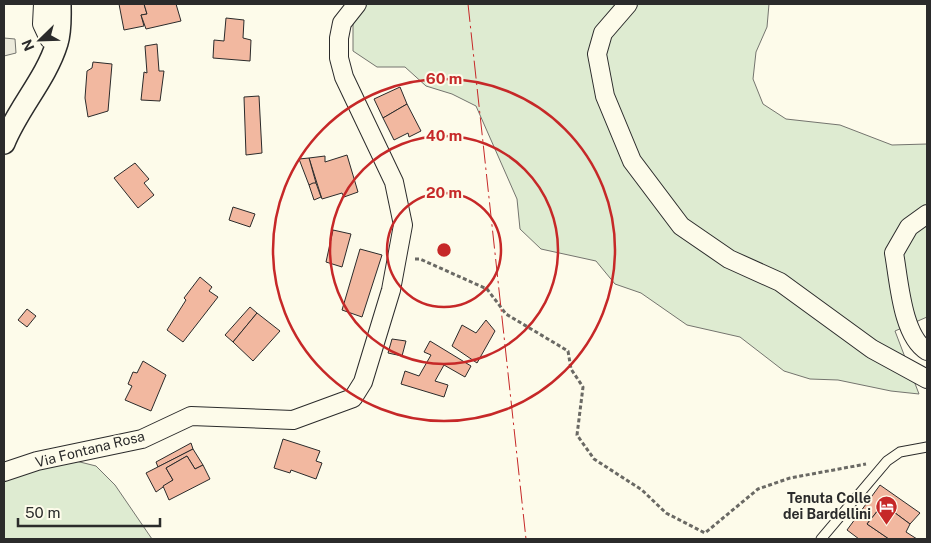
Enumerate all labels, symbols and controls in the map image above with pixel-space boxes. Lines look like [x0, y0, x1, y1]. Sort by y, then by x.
north arrow [15, 15, 65, 65]
text: N [19, 37, 38, 53]
text: 60 m [426, 70, 462, 87]
text: 40 m [426, 127, 462, 144]
text: 20 m [426, 184, 462, 201]
centre of rings [435, 241, 453, 259]
street label: Via Fontana Rosa [34, 428, 146, 470]
place label: Tenuta Colle dei Bardellini [783, 490, 871, 522]
hotel icon: Tenuta Colle dei Bardellini [875, 494, 899, 525]
scale bar [18, 496, 160, 528]
text: 50 m [25, 504, 60, 521]

